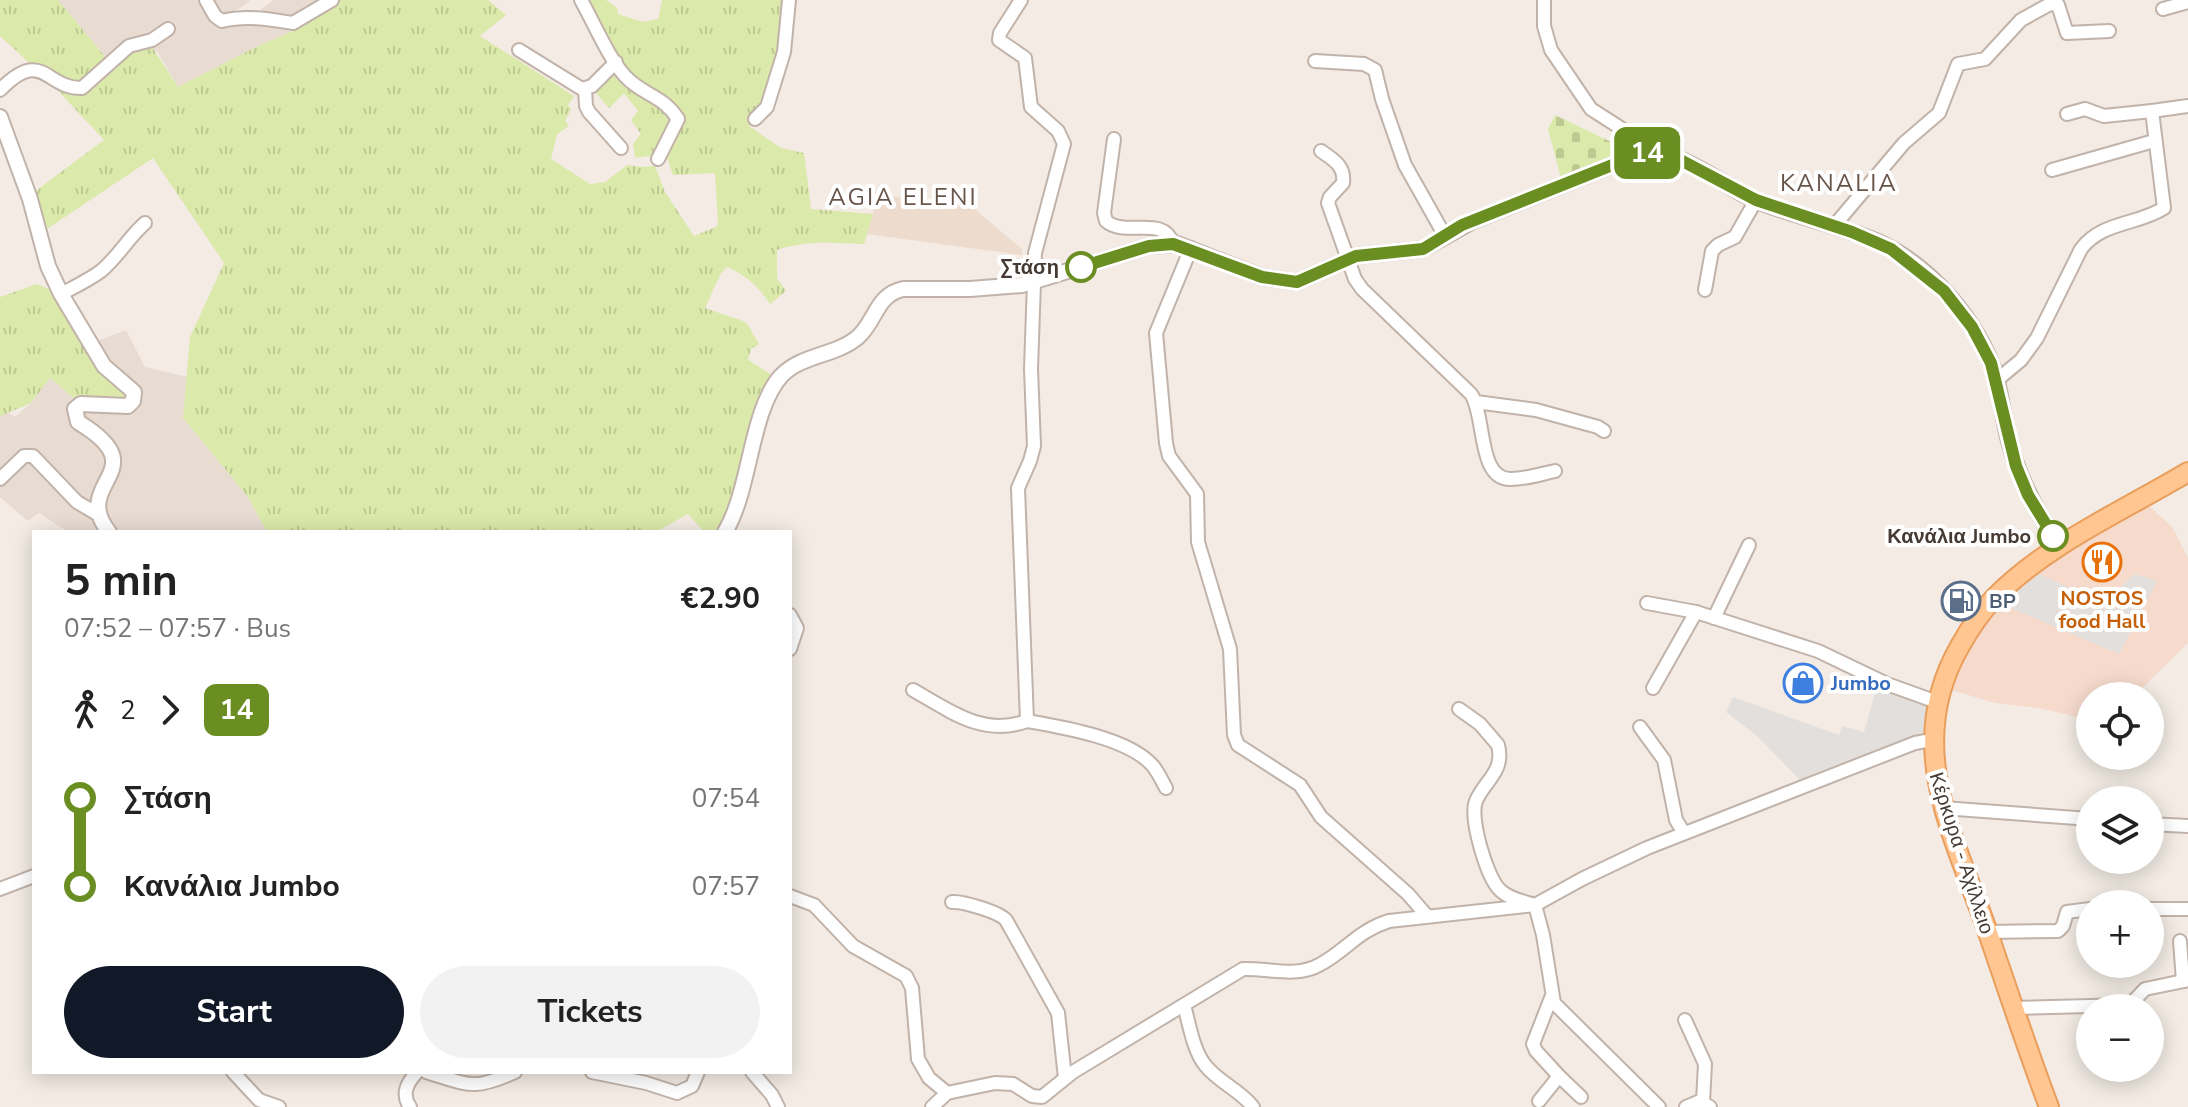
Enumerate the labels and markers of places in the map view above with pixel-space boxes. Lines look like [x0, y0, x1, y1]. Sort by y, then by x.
marker: Στάση [1066, 252, 1096, 282]
place label: Στάση [1000, 254, 1059, 281]
marker: Κανάλια Jumbo [2038, 521, 2068, 551]
place label: Κανάλια Jumbo [1887, 523, 2031, 550]
restaurant icon: NOSTOS food Hall [2081, 541, 2123, 583]
fuel station icon: BP [1940, 580, 1982, 622]
place label: NOSTOS food Hall [2059, 585, 2146, 635]
place label: BP [1989, 588, 2016, 615]
shop icon: Jumbo [1782, 662, 1824, 704]
place label: Jumbo [1830, 670, 1891, 697]

